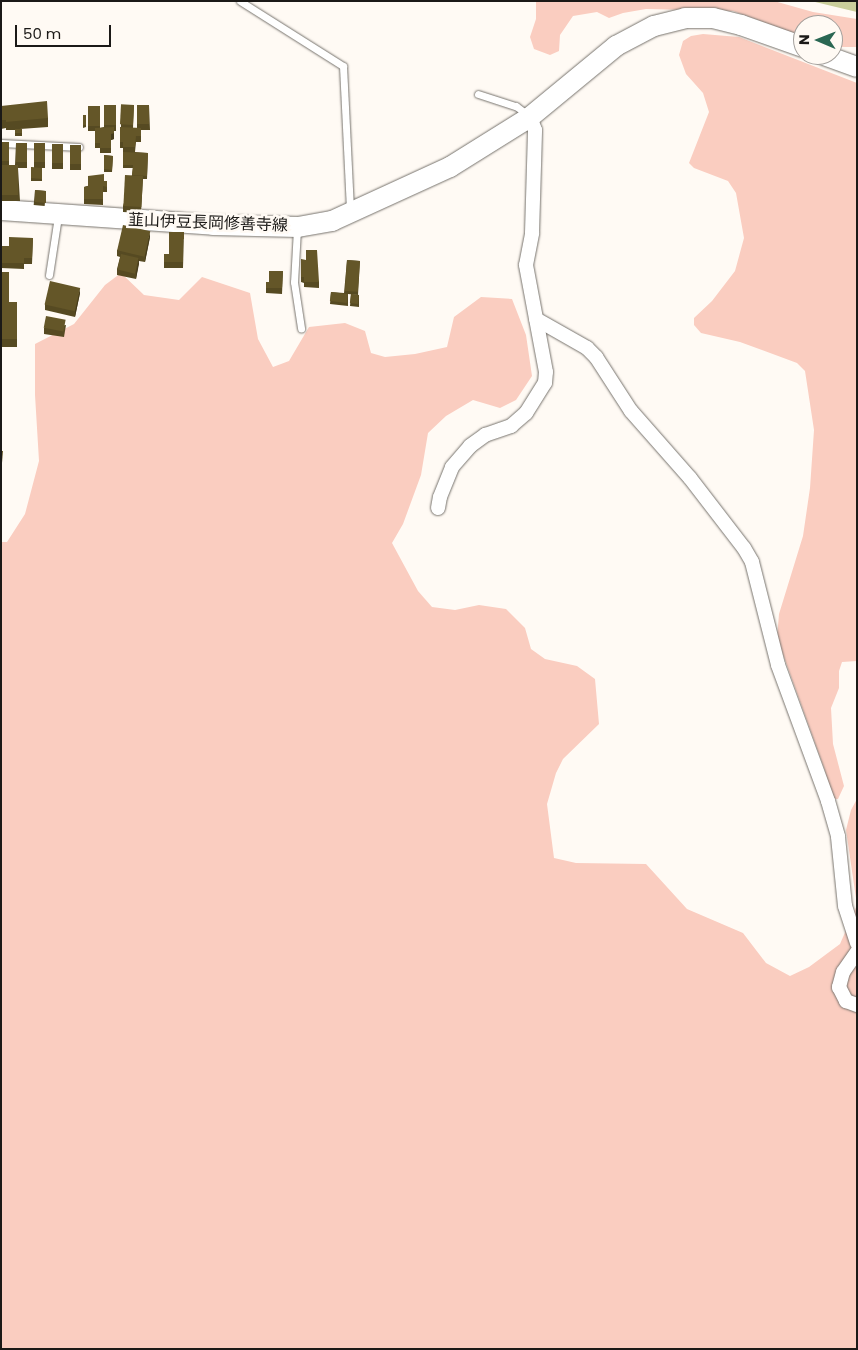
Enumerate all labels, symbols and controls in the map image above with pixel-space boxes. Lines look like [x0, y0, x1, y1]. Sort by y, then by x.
scale bar [18, 15, 114, 47]
north arrow [793, 15, 843, 65]
text: 50 m [23, 23, 61, 44]
text: N [794, 34, 814, 45]
street label: 韮山伊豆長岡修善寺線 [128, 211, 288, 235]

